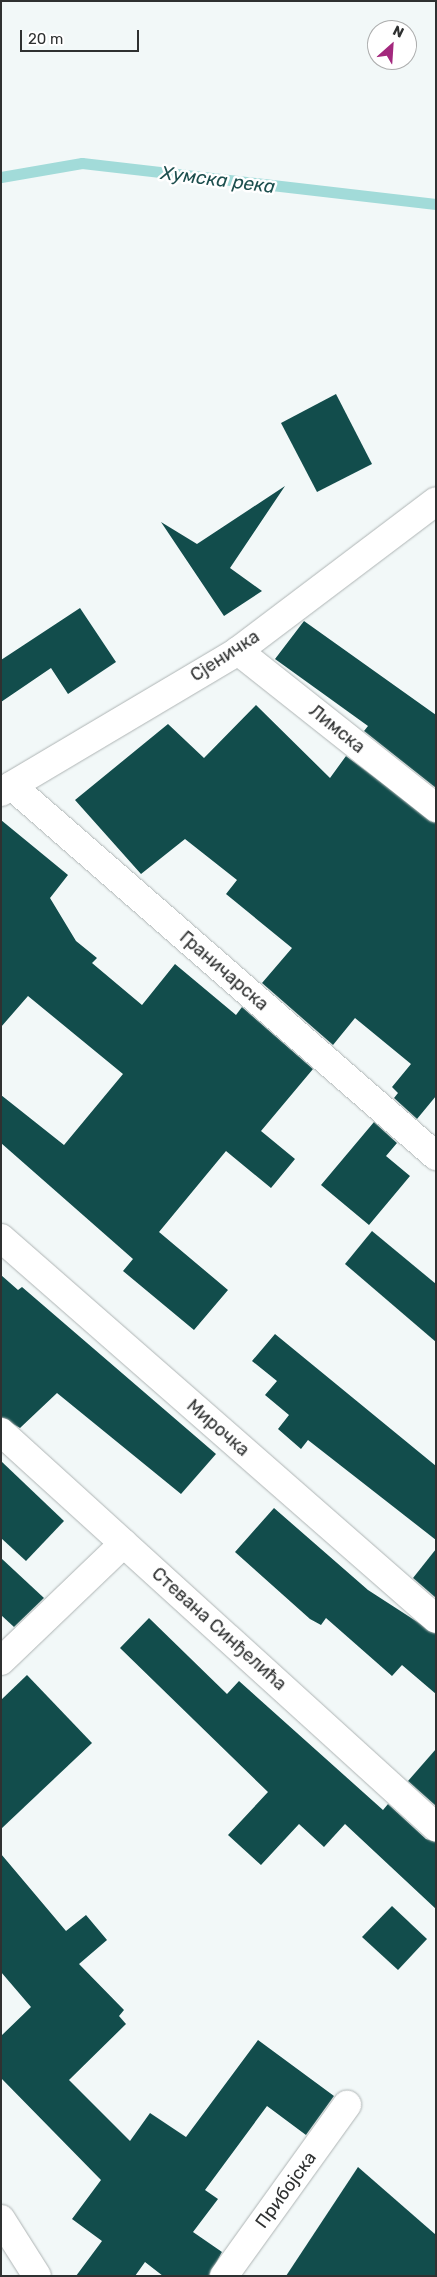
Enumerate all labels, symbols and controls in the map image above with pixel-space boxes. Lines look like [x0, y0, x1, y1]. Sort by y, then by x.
scale bar [22, 20, 141, 52]
north arrow [367, 20, 417, 70]
text: N [390, 22, 407, 42]
text: 20 m [28, 30, 63, 48]
water label: Хумска река [160, 162, 276, 198]
street label: Сјеничка [186, 626, 264, 686]
street label: Лимска [305, 700, 369, 758]
street label: Граничарска [175, 927, 273, 1015]
street label: Мирочка [182, 1395, 254, 1461]
street label: Стевана Синђелића [147, 1563, 291, 1695]
street label: Прибојска [251, 2147, 321, 2233]

